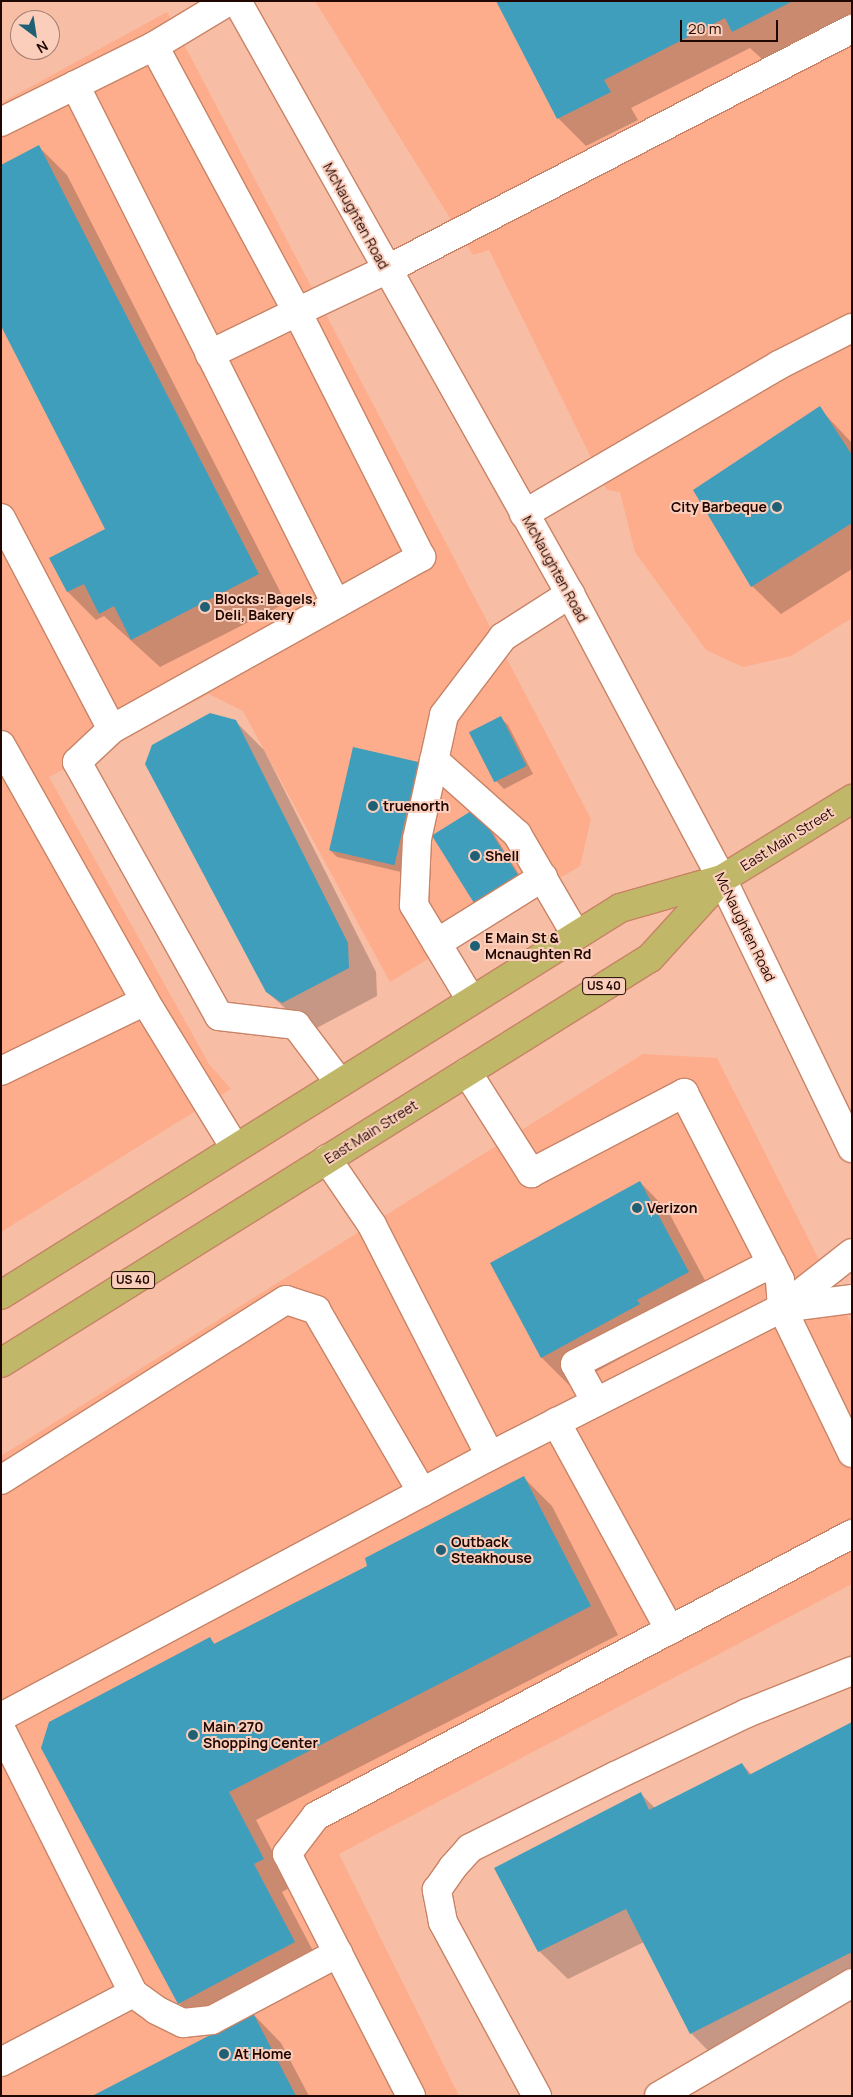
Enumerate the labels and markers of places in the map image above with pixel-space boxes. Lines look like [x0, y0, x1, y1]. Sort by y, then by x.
place label: City Barbeque [671, 499, 767, 515]
marker: City Barbeque [771, 501, 783, 513]
place label: Blocks: Bagels, Deli, Bakery [215, 591, 317, 624]
marker: Blocks: Bagels, Deli, Bakery [199, 601, 211, 613]
place label: truenorth [383, 798, 449, 814]
marker: truenorth [367, 800, 379, 812]
place label: Shell [485, 848, 519, 864]
marker: Shell [469, 850, 481, 862]
place label: E Main St & Mcnaughten Rd [485, 930, 591, 962]
marker: E Main St & Mcnaughten Rd [469, 940, 481, 952]
place label: Verizon [647, 1200, 697, 1216]
marker: Verizon [631, 1202, 643, 1214]
place label: Outback Steakhouse [451, 1534, 532, 1566]
marker: Outback Steakhouse [435, 1544, 447, 1556]
place label: Main 270 Shopping Center [203, 1719, 318, 1751]
marker: Main 270 Shopping Center [187, 1729, 199, 1741]
place label: At Home [234, 2046, 292, 2062]
marker: At Home [218, 2048, 230, 2060]

